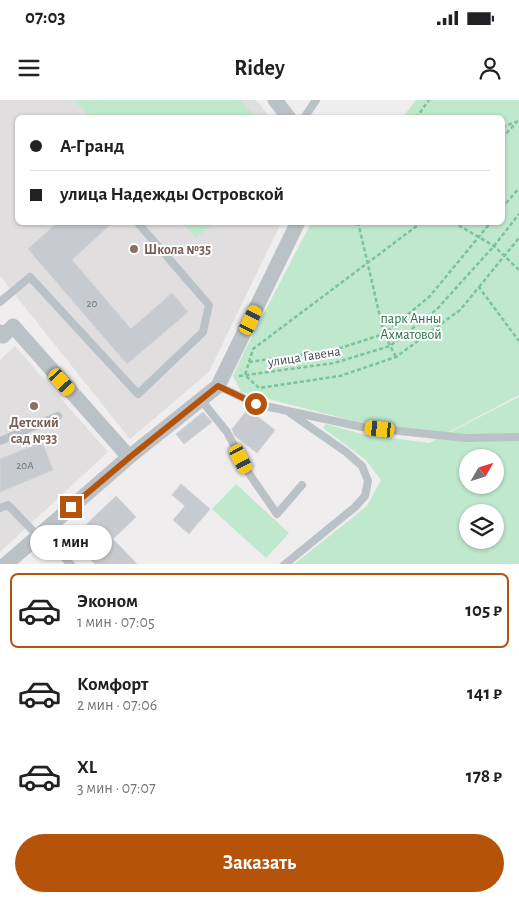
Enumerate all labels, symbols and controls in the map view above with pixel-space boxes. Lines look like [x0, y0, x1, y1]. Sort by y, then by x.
text: 07:03 [25, 8, 66, 27]
icon: menu [15, 54, 43, 82]
icon: person [476, 54, 504, 82]
text: Ridey [234, 57, 285, 79]
text: А-Гранд [60, 137, 124, 156]
text: улица Надежды Островской [60, 185, 284, 204]
marker: Школа №35 [128, 243, 140, 255]
place label: Школа №35 [144, 243, 211, 257]
house number: 20 [87, 298, 98, 309]
car [237, 303, 264, 337]
park label: парк Анны Ахматовой [380, 312, 442, 342]
street label: улица Гавена [266, 344, 342, 370]
car [46, 366, 77, 398]
route start [245, 393, 267, 415]
marker: Детский сад №33 [28, 400, 40, 412]
place label: Детский сад №33 [9, 416, 59, 446]
car [364, 420, 395, 438]
car [227, 442, 254, 476]
north arrow [459, 449, 504, 494]
map controls [459, 449, 504, 549]
house number: 20А [16, 460, 34, 471]
route end [60, 496, 82, 518]
button: layers [459, 504, 504, 549]
callout: 1 мин [30, 524, 112, 560]
text: 1 мин [53, 534, 89, 550]
icon: car [17, 588, 62, 633]
text: Эконом [77, 592, 138, 611]
text: 105 ₽ [465, 601, 502, 620]
text: 1 мин · 07:05 [77, 614, 155, 630]
icon: car [17, 671, 62, 716]
text: Комфорт [77, 675, 148, 694]
text: 141 ₽ [467, 684, 502, 703]
text: 2 мин · 07:06 [77, 697, 157, 713]
icon: car [17, 754, 62, 799]
text: XL [77, 758, 97, 777]
text: 178 ₽ [466, 767, 502, 786]
text: 3 мин · 07:07 [77, 780, 156, 796]
button: Заказать [15, 834, 504, 892]

